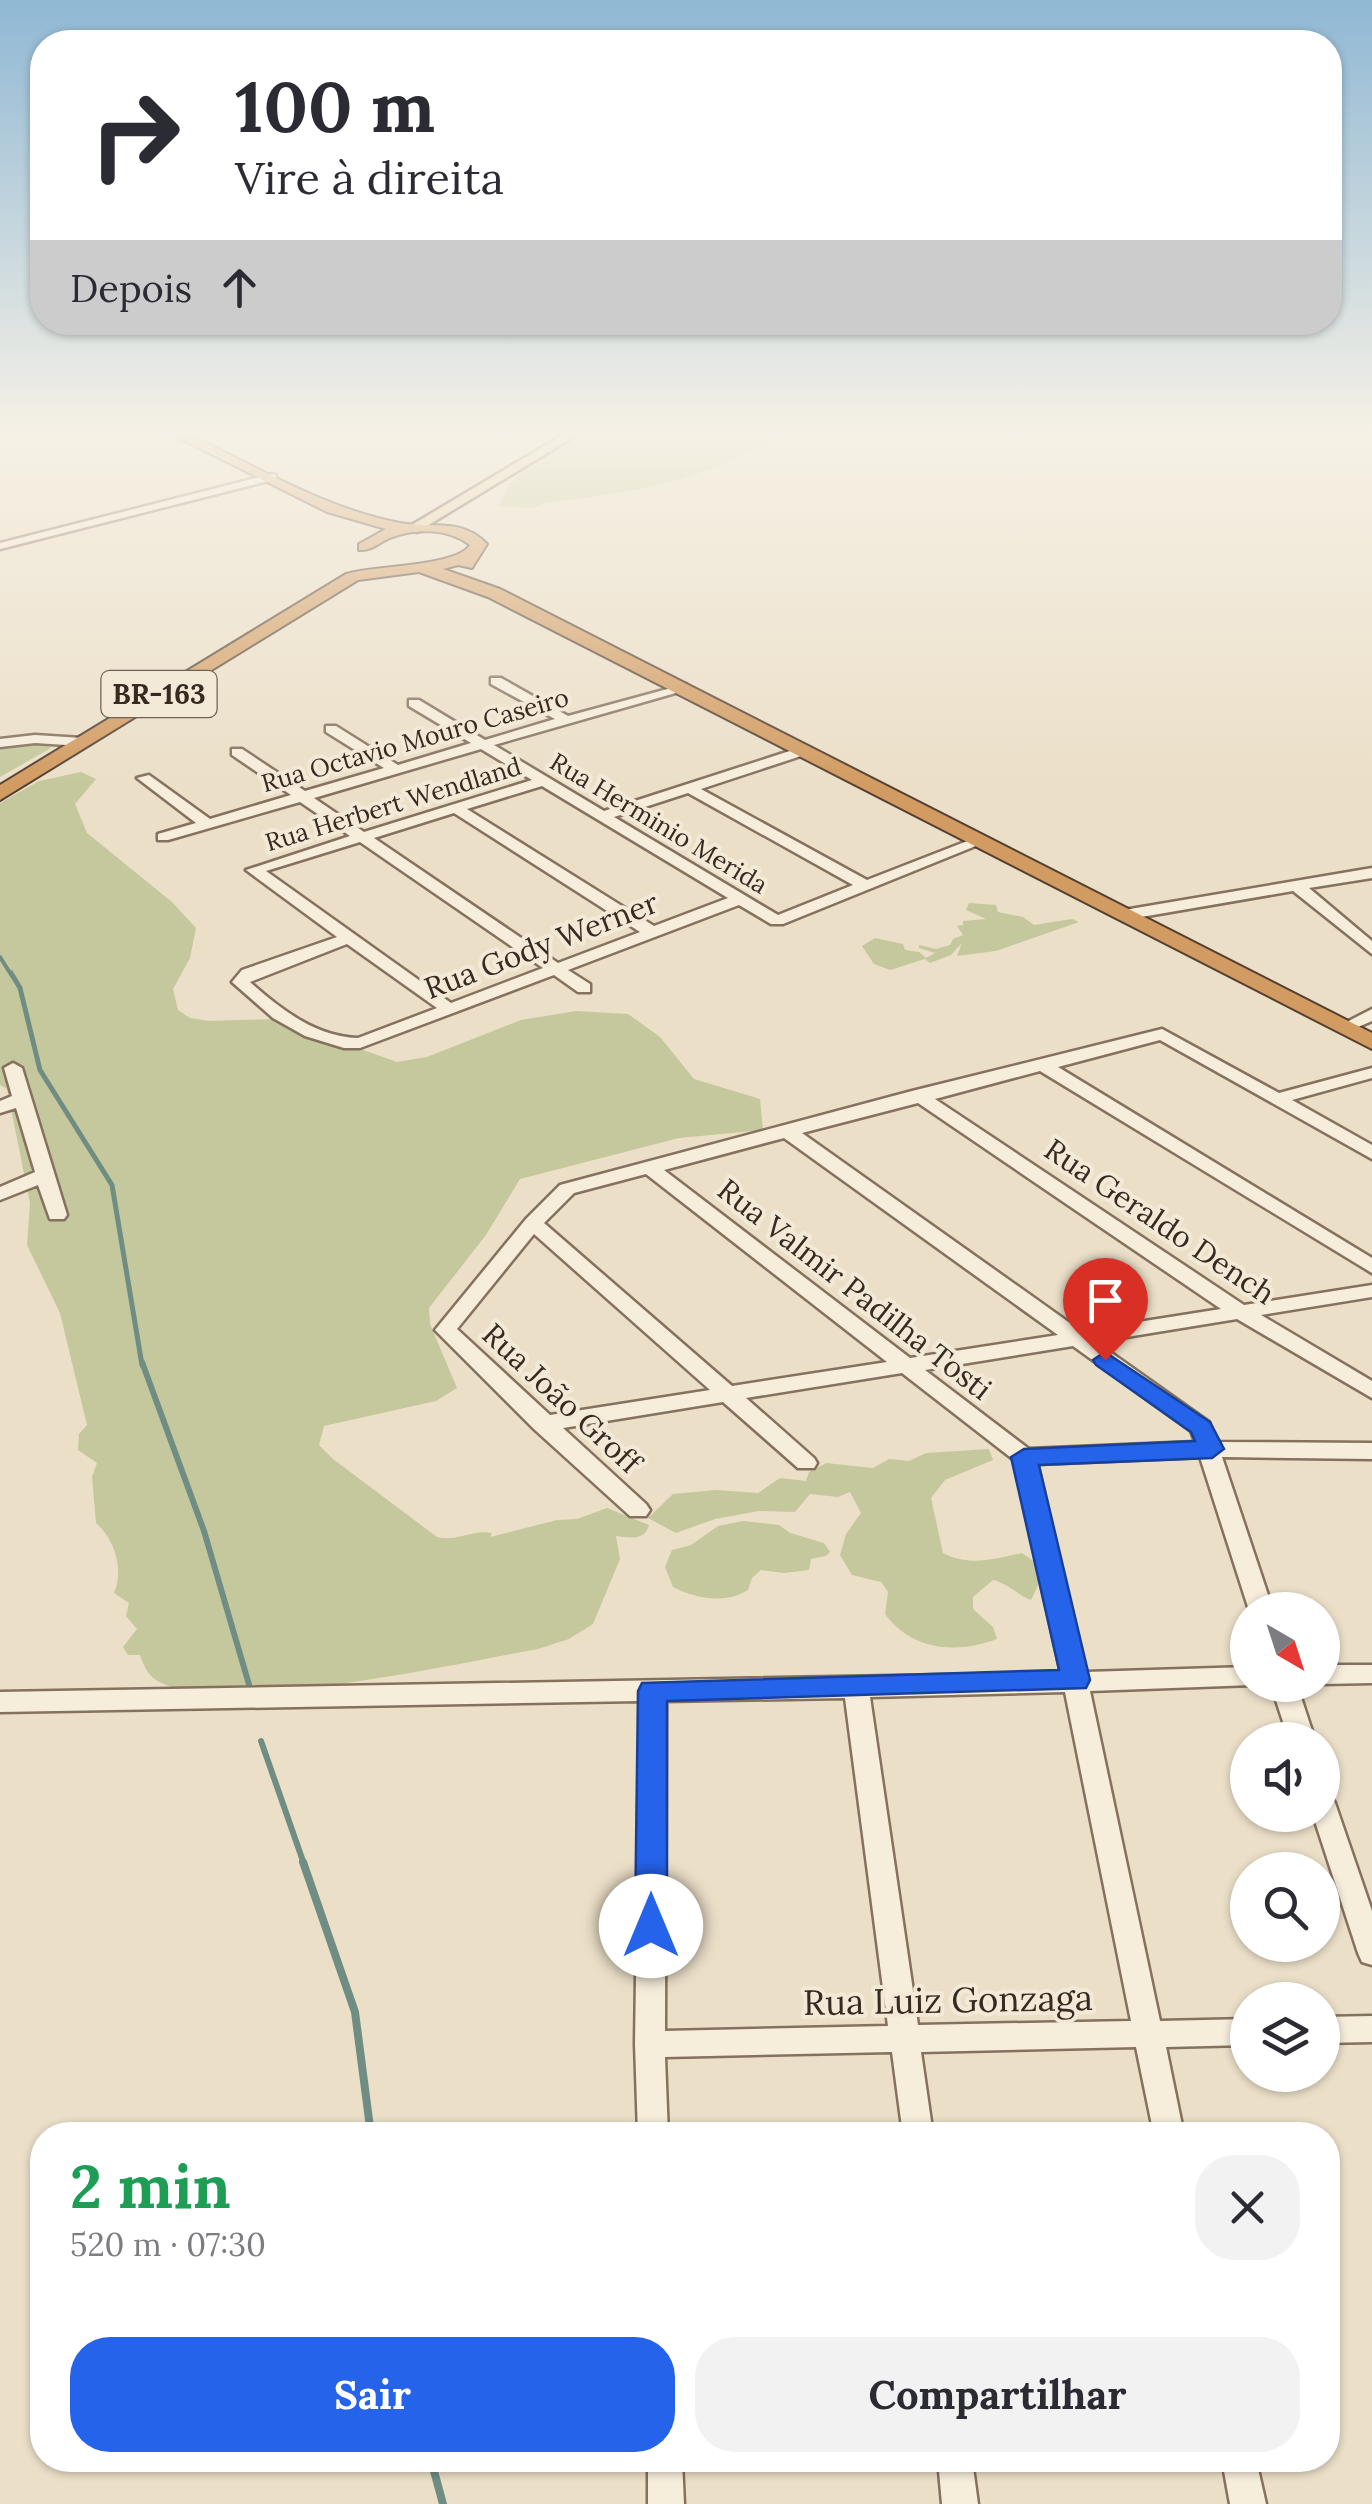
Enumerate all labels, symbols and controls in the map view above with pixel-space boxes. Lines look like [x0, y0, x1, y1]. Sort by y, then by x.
text: 100 m [235, 62, 435, 151]
icon: right [70, 70, 200, 200]
text: Vire à direita [235, 149, 504, 206]
icon: ahead [212, 260, 267, 315]
text: Depois [70, 264, 192, 312]
road number: BR-163 [102, 671, 216, 717]
street label: Rua Octavio Mouro Caseiro [258, 681, 572, 799]
street label: Rua Herminio Merida [544, 745, 774, 901]
street label: Rua Herbert Wendland [261, 750, 525, 858]
street label: Rua Gody Werner [419, 883, 664, 1008]
street label: Rua Geraldo Dench [1038, 1130, 1282, 1312]
street label: Rua Valmir Padilha Tosti [710, 1170, 1000, 1408]
pin [1063, 1258, 1148, 1361]
icon: arrive [1078, 1273, 1133, 1328]
street label: Rua João Groff [475, 1315, 651, 1482]
north arrow [1230, 1592, 1340, 1702]
map controls [1230, 1592, 1340, 2092]
button: sound [1230, 1722, 1340, 1832]
button: search [1230, 1852, 1340, 1962]
position arrow [599, 1874, 703, 1978]
street label: Rua Luiz Gonzaga [803, 1975, 1093, 2025]
button: layers [1230, 1982, 1340, 2092]
text: 2 min [70, 2148, 231, 2224]
button: close [1195, 2155, 1300, 2260]
text: 520 m · 07:30 [70, 2224, 266, 2265]
button: Sair [70, 2337, 675, 2452]
button: Compartilhar [695, 2337, 1300, 2452]

